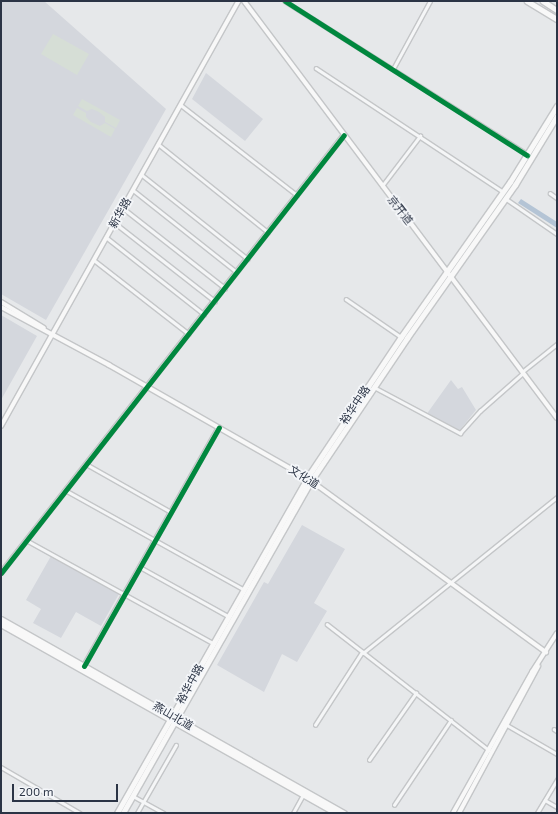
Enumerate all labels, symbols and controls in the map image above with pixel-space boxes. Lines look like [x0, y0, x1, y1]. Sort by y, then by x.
street label: 京开道 [385, 193, 415, 227]
street label: 新华路 [106, 195, 134, 231]
street label: 裕华中路 [337, 383, 373, 427]
street label: 文化道 [287, 463, 321, 491]
street label: 裕华中路 [174, 662, 206, 706]
street label: 燕山北道 [151, 699, 195, 733]
scale bar [14, 776, 120, 802]
text: 200 m [19, 784, 53, 798]

